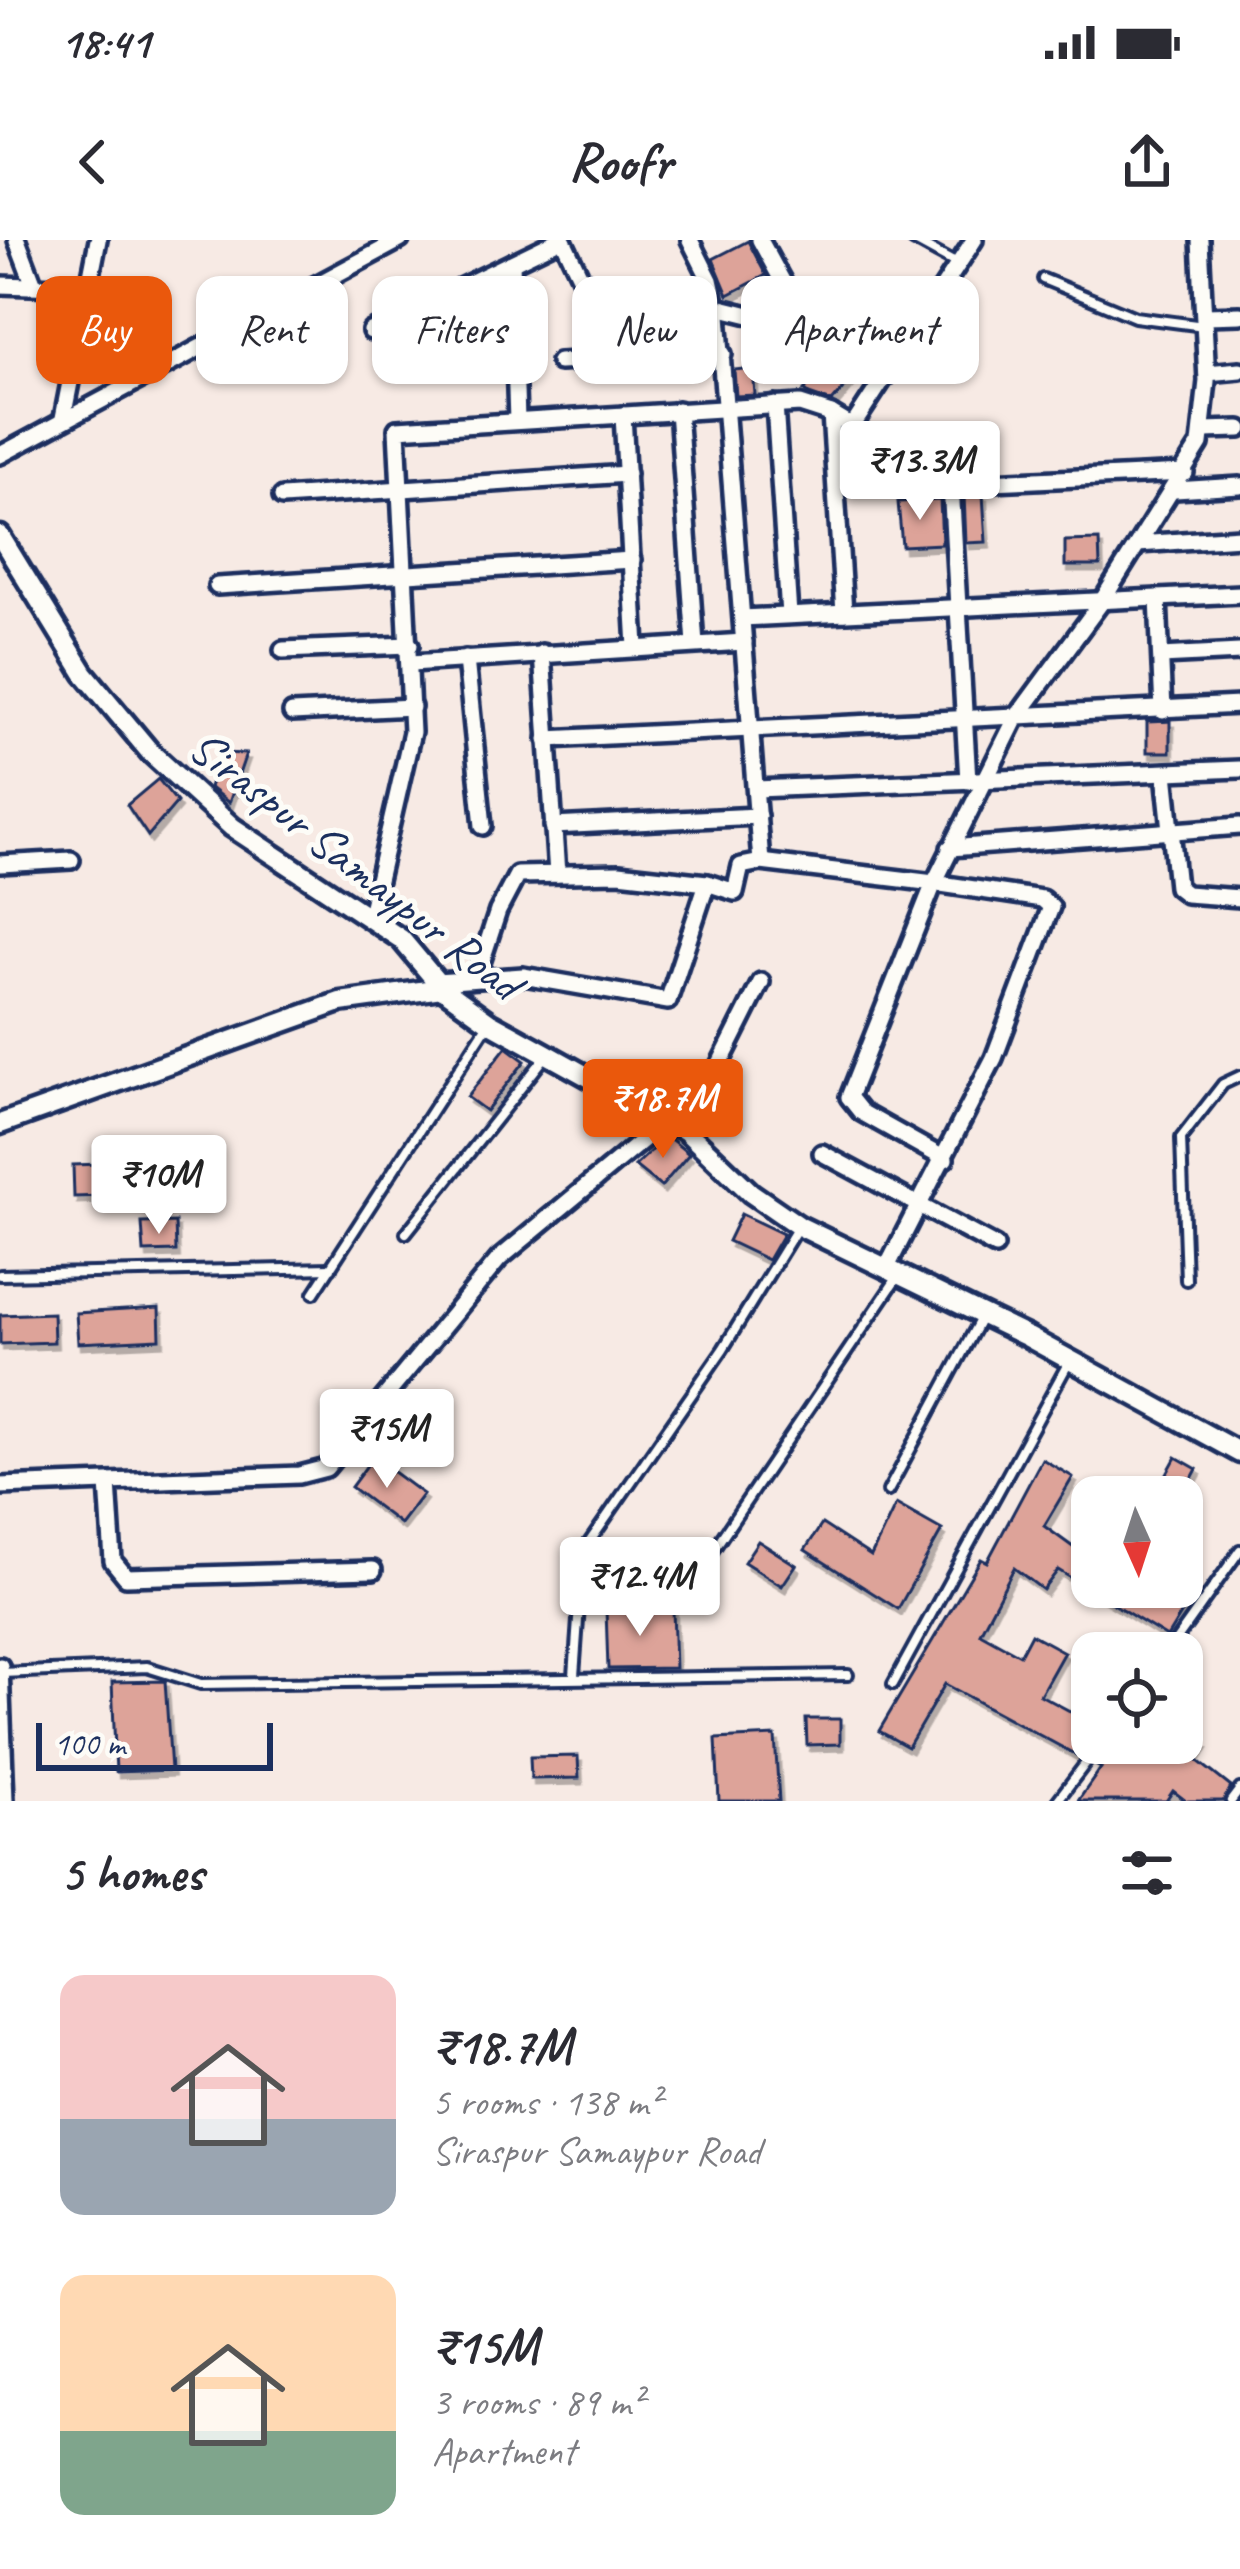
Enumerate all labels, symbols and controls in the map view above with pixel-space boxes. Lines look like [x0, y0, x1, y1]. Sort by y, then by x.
text: 18:41 [60, 14, 150, 71]
text: Roofr [568, 128, 672, 196]
icon: back [60, 129, 126, 195]
icon: share [1114, 129, 1180, 195]
chip: Buy [36, 276, 172, 384]
chip: Rent [196, 276, 348, 384]
chip: Filters [372, 276, 548, 384]
chip: New [572, 276, 717, 384]
chip: Apartment [741, 276, 979, 384]
pin: ₹13.3M [822, 421, 1018, 523]
text: ₹13.3M [867, 435, 973, 484]
street label: Siraspur Samaypur Road [177, 716, 538, 1017]
pin: ₹18.7M [565, 1059, 761, 1161]
text: ₹18.7M [610, 1073, 716, 1122]
pin: ₹10M [88, 1135, 230, 1237]
text: ₹10M [118, 1149, 200, 1198]
pin: ₹15M [316, 1389, 458, 1491]
text: ₹15M [347, 1403, 427, 1452]
north arrow [1071, 1476, 1203, 1608]
map controls [1071, 1476, 1203, 1764]
pin: ₹12.4M [542, 1537, 738, 1639]
text: ₹12.4M [587, 1551, 693, 1600]
button: locate [1071, 1632, 1203, 1764]
scale bar [36, 1717, 273, 1770]
text: 100 m [54, 1723, 125, 1765]
icon: filters [1114, 1840, 1180, 1906]
text: 5 homes [60, 1841, 203, 1905]
text: ₹18.7M [432, 2014, 571, 2078]
icon: home [156, 2023, 300, 2167]
text: 5 rooms · 138 m² [432, 2078, 660, 2127]
text: Siraspur Samaypur Road [432, 2127, 761, 2176]
text: ₹15M [432, 2314, 537, 2378]
icon: home [156, 2323, 300, 2467]
text: 3 rooms · 89 m² [432, 2378, 643, 2427]
text: Apartment [432, 2427, 575, 2476]

